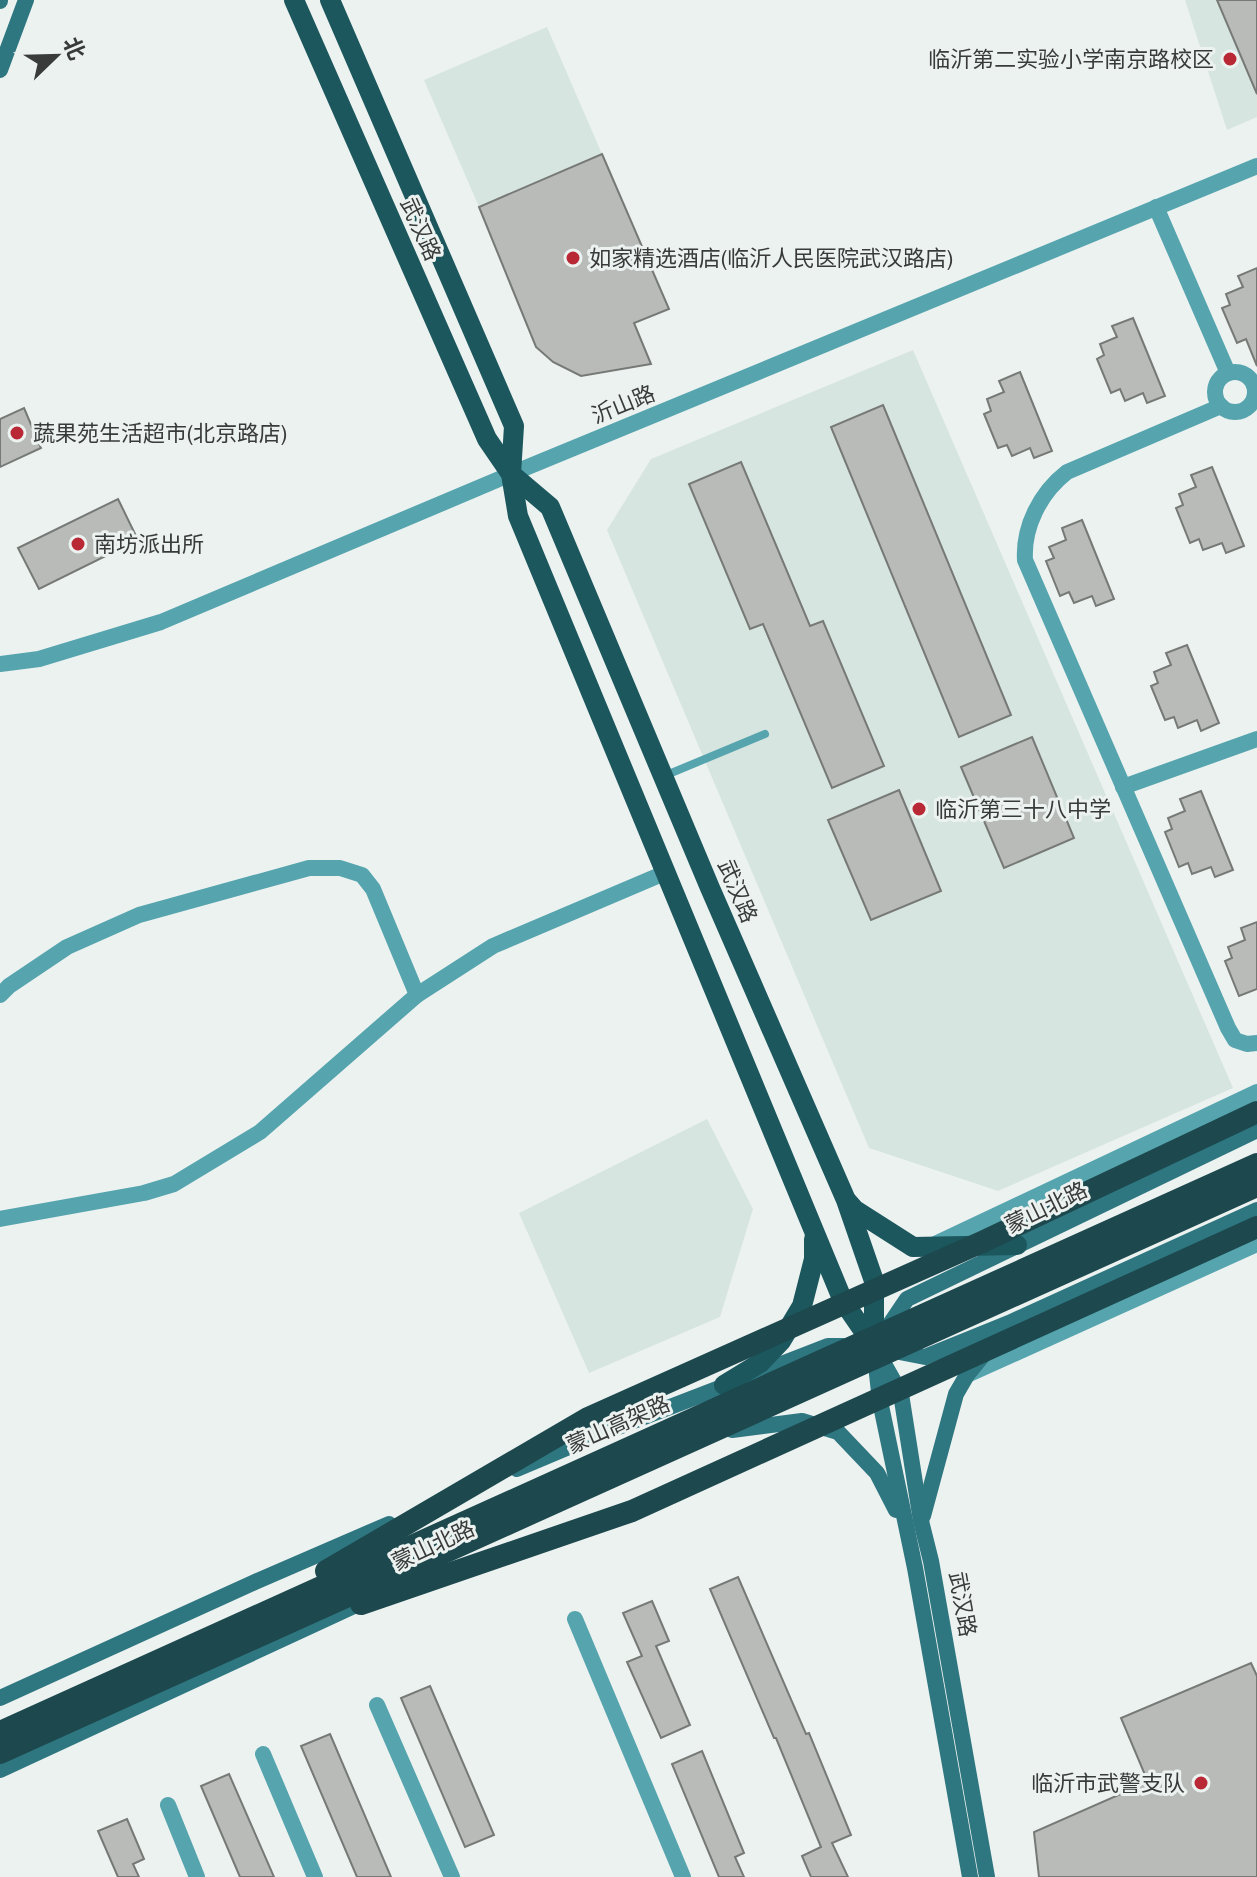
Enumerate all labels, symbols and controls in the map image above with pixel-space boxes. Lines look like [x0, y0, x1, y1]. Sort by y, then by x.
north arrow [16, 16, 96, 96]
text: 北 [56, 32, 93, 64]
place label: 临沂第二实验小学南京路校区 [928, 44, 1214, 74]
marker: 临沂第二实验小学南京路校区 [1221, 50, 1239, 68]
street label: 武汉路 [394, 193, 448, 265]
place label: 如家精选酒店(临沂人民医院武汉路店) [589, 243, 953, 273]
marker: 如家精选酒店(临沂人民医院武汉路店) [564, 249, 582, 267]
street label: 沂山路 [587, 378, 659, 430]
place label: 蔬果苑生活超市(北京路店) [33, 418, 287, 448]
marker: 蔬果苑生活超市(北京路店) [8, 424, 26, 442]
place label: 南坊派出所 [94, 529, 204, 559]
marker: 南坊派出所 [69, 535, 87, 553]
place label: 临沂第三十八中学 [935, 794, 1111, 824]
marker: 临沂第三十八中学 [910, 800, 928, 818]
street label: 武汉路 [711, 855, 765, 927]
street label: 蒙山北路 [1000, 1174, 1092, 1240]
street label: 蒙山高架路 [562, 1388, 674, 1460]
street label: 蒙山北路 [387, 1513, 479, 1577]
street label: 武汉路 [942, 1569, 984, 1639]
place label: 临沂市武警支队 [1031, 1768, 1185, 1798]
marker: 临沂市武警支队 [1192, 1774, 1210, 1792]

